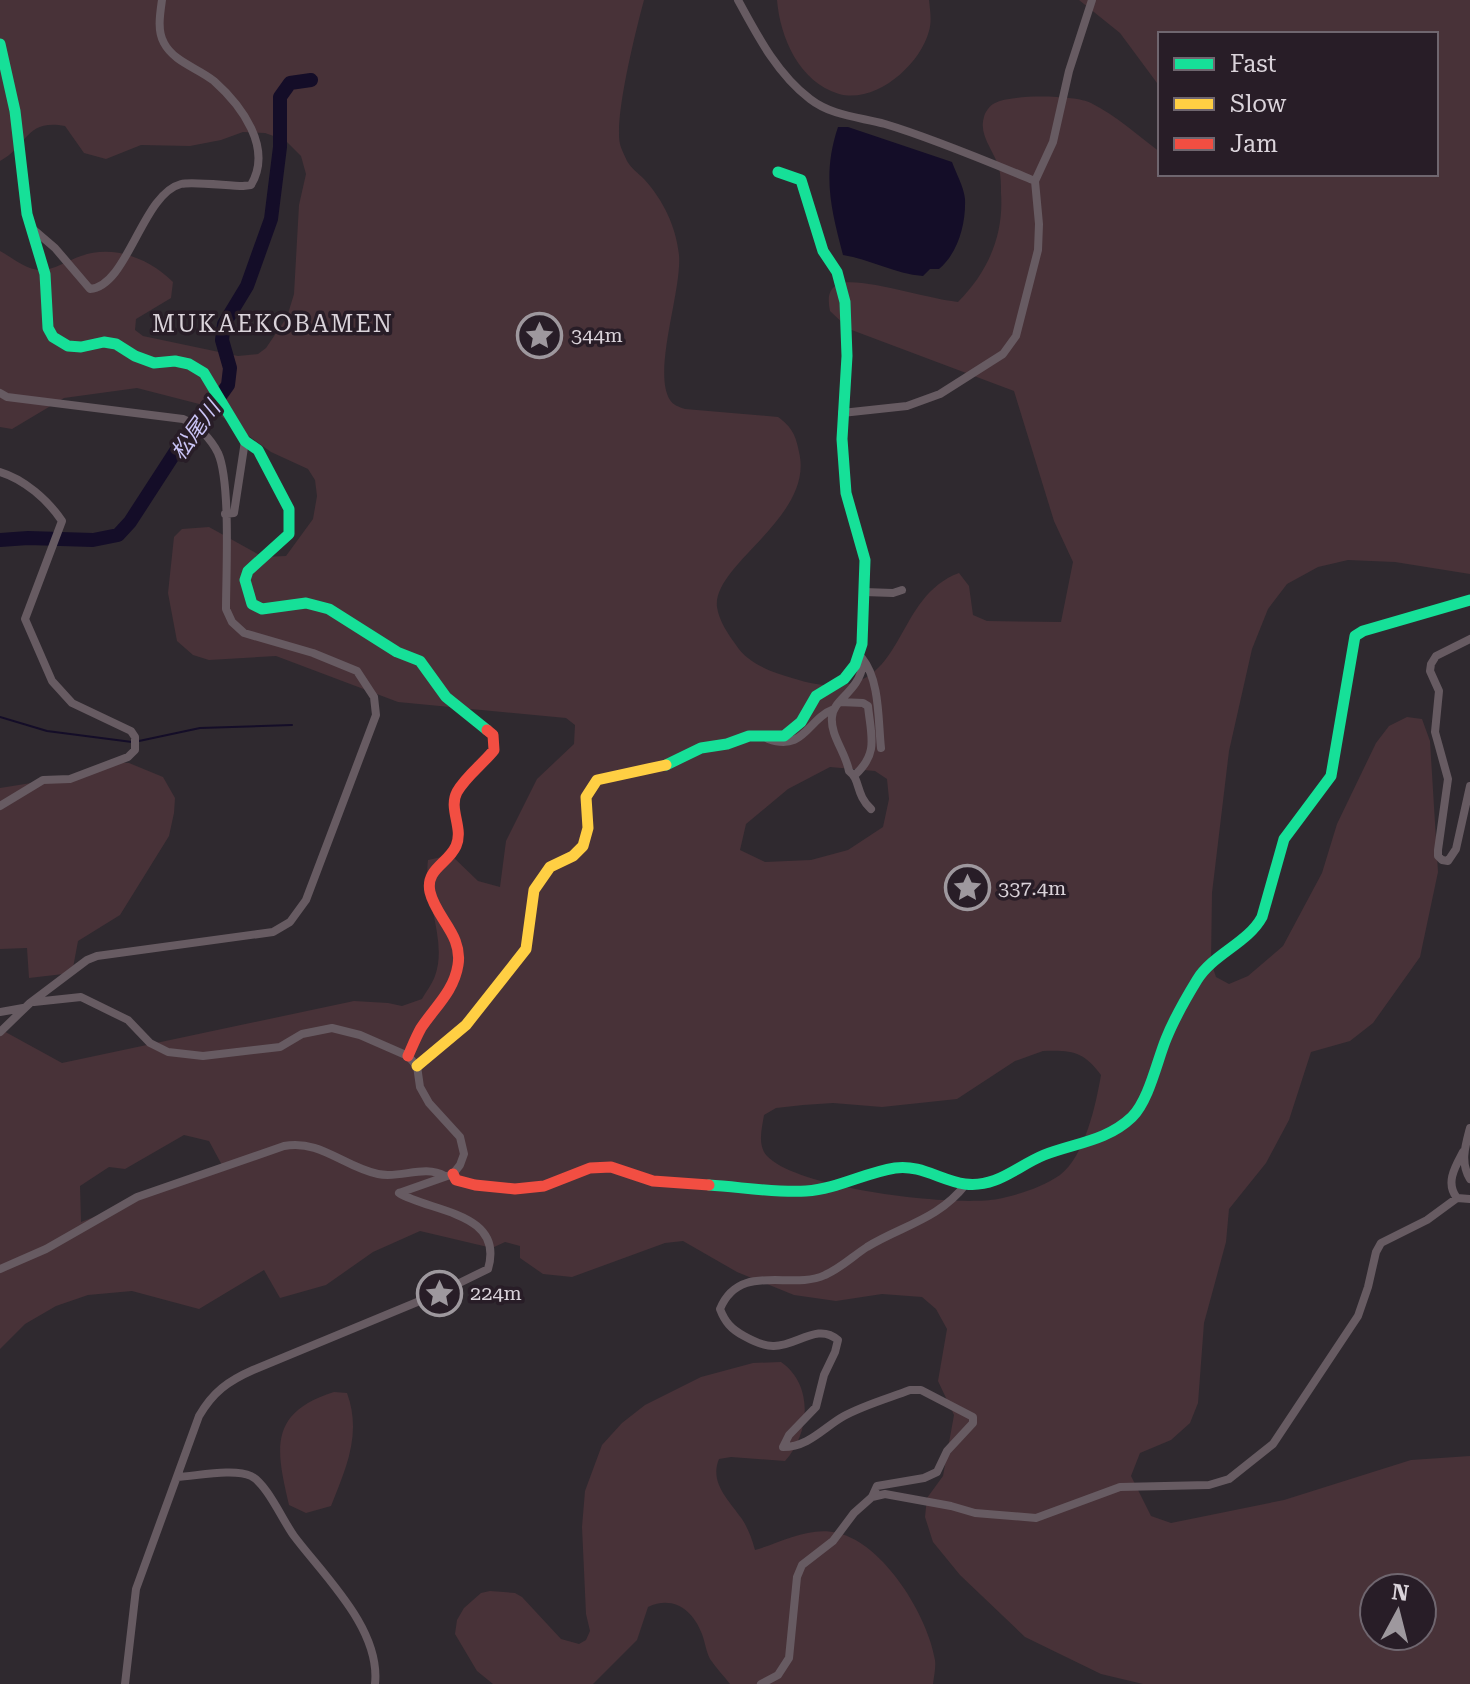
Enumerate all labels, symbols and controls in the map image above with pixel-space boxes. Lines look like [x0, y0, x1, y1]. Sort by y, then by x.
legend [1158, 32, 1438, 176]
text: Fast [1230, 50, 1277, 78]
text: Slow [1230, 90, 1287, 118]
text: Jam [1230, 130, 1278, 158]
district label: MUKAEKOBAMEN [152, 310, 394, 338]
place icon: 344m [516, 311, 564, 359]
place label: 344m [571, 323, 623, 347]
water label: 松尾川 [166, 395, 226, 464]
place icon: 337.4m [943, 864, 991, 912]
place label: 337.4m [998, 876, 1066, 900]
place icon: 224m [415, 1269, 463, 1317]
place label: 224m [470, 1281, 522, 1305]
north arrow [1358, 1572, 1438, 1652]
text: N [1390, 1579, 1410, 1606]

